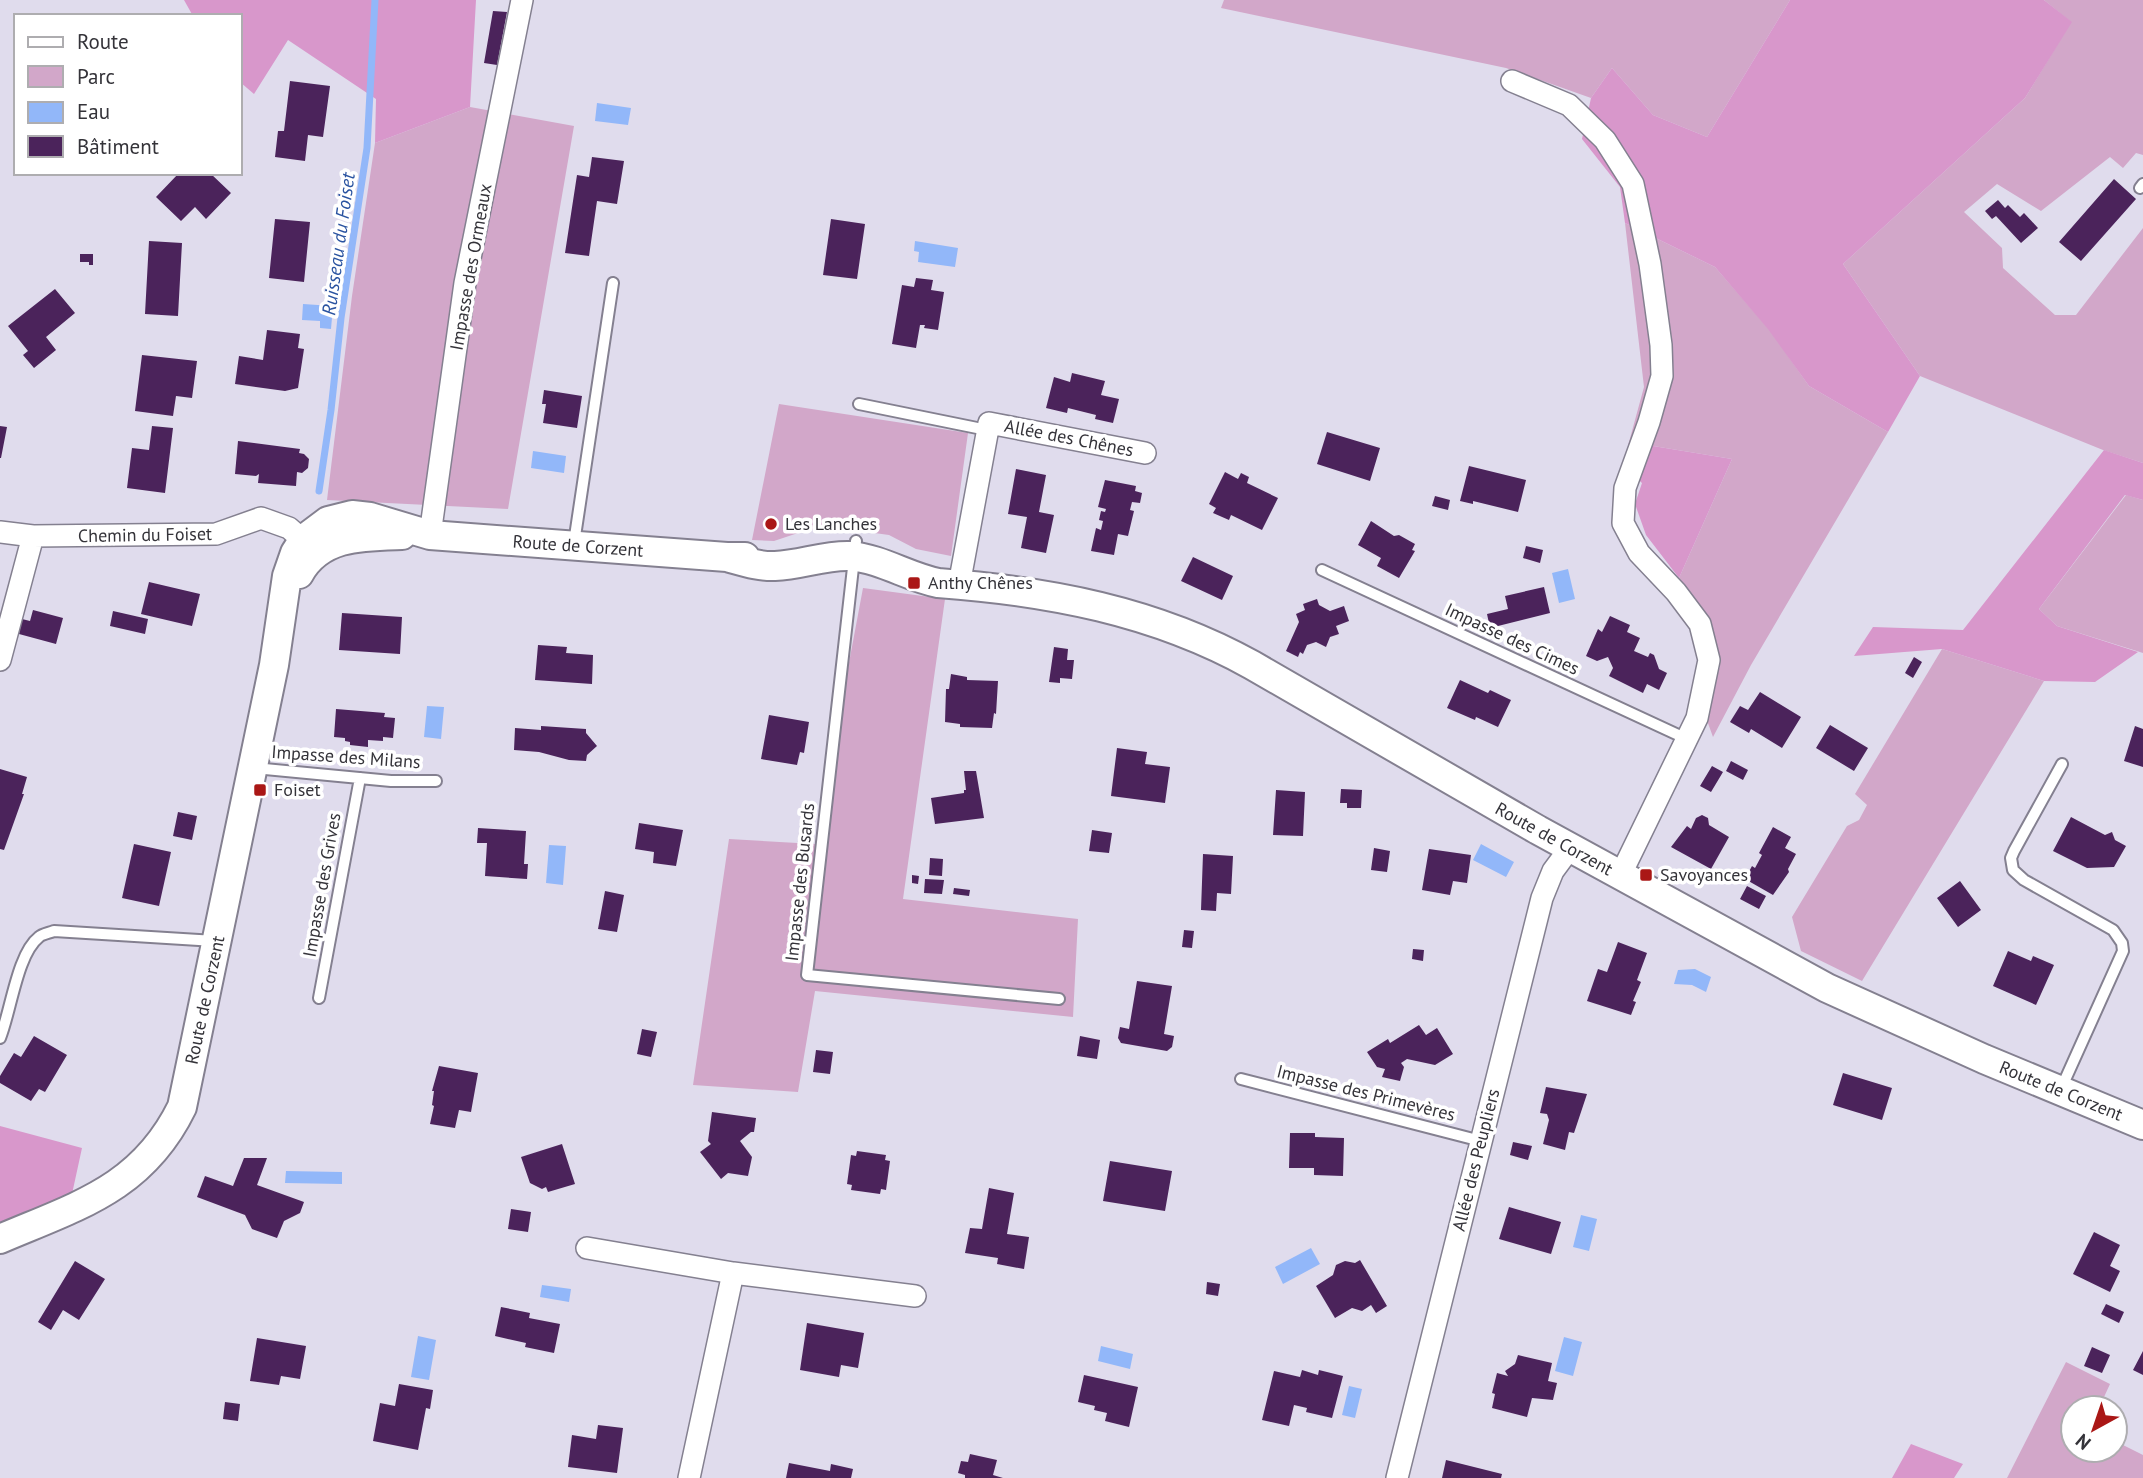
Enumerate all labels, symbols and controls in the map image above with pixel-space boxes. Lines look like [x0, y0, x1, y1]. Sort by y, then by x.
legend [14, 14, 242, 175]
text: Route [77, 28, 129, 55]
text: Parc [77, 63, 115, 90]
text: Eau [77, 98, 110, 125]
text: Bâtiment [77, 133, 159, 160]
water label: Ruisseau du Foiset [316, 170, 360, 317]
street label: Impasse des Ormeaux [445, 182, 497, 352]
street label: Allée des Chênes [1003, 414, 1136, 461]
place label: Les Lanches [785, 512, 877, 535]
marker: Les Lanches [763, 516, 779, 532]
street label: Chemin du Foiset [78, 522, 212, 547]
street label: Route de Corzent [512, 529, 644, 562]
place label: Anthy Chênes [928, 571, 1033, 594]
marker: Anthy Chênes [906, 575, 922, 591]
street label: Impasse des Cimes [1442, 597, 1583, 680]
street label: Impasse des Milans [271, 740, 421, 773]
place label: Foiset [274, 778, 321, 801]
marker: Foiset [252, 782, 268, 798]
street label: Route de Corzent [1491, 797, 1617, 880]
street label: Impasse des Busards [780, 802, 819, 962]
street label: Impasse des Grives [298, 811, 346, 959]
place label: Savoyances [1660, 863, 1748, 886]
marker: Savoyances [1638, 867, 1654, 883]
street label: Route de Corzent [180, 933, 229, 1066]
street label: Route de Corzent [1996, 1055, 2126, 1126]
street label: Impasse des Primevères [1275, 1059, 1458, 1126]
street label: Allée des Peupliers [1447, 1086, 1504, 1234]
north arrow [2059, 1394, 2129, 1464]
text: N [2071, 1429, 2096, 1455]

